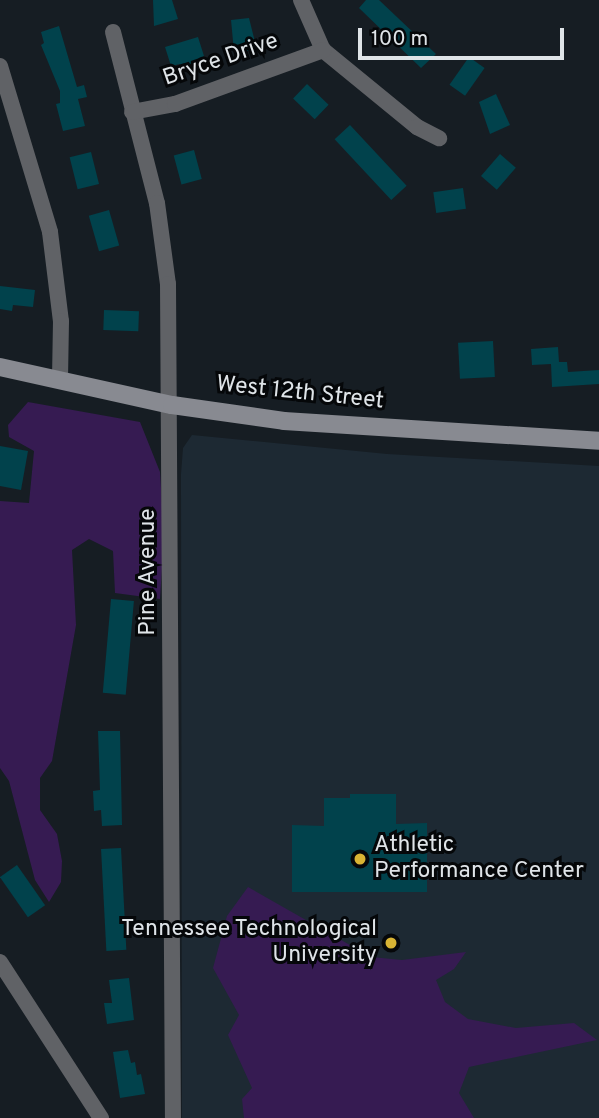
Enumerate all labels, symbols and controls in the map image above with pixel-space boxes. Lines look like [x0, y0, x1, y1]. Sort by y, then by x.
scale bar [361, 14, 568, 58]
text: 100 m [371, 26, 428, 53]
street label: Bryce Drive [160, 28, 282, 94]
street label: West 12th Street [215, 371, 385, 417]
street label: Pine Avenue [135, 508, 163, 636]
place label: Athletic Performance Center [374, 832, 584, 886]
marker: Athletic Performance Center [352, 851, 368, 867]
place label: Tennessee Technological University [120, 916, 377, 970]
marker: Tennessee Technological University [383, 935, 399, 951]

